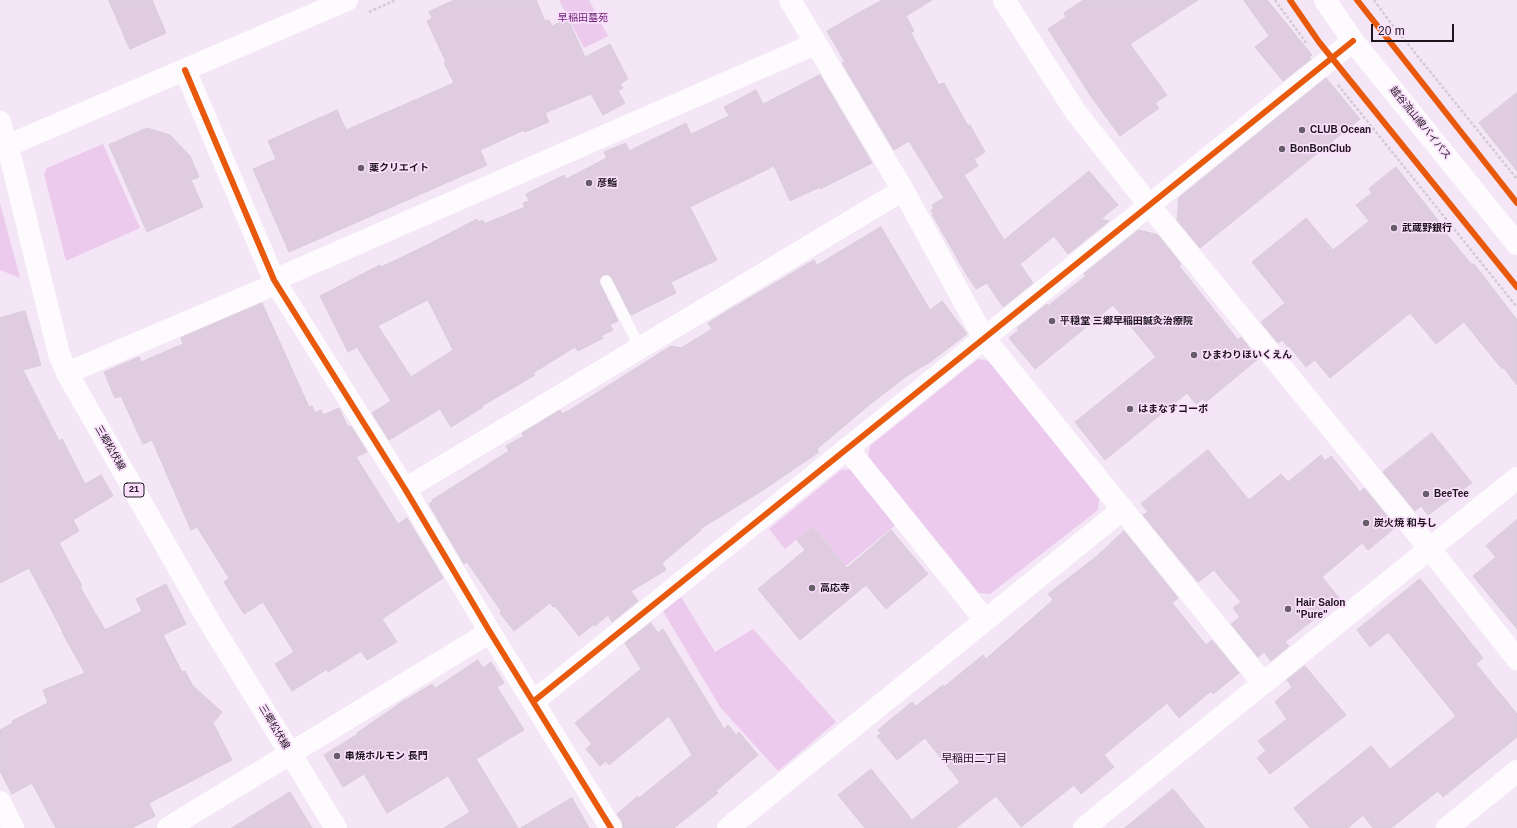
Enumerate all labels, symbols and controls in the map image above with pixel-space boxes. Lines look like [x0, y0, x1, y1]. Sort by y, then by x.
park label: 早稲田墓苑 [558, 12, 608, 24]
scale bar [1373, 16, 1456, 42]
text: 20 m [1378, 24, 1405, 38]
street label: 越谷流山線バイパス [1387, 84, 1453, 162]
place label: CLUB Ocean [1310, 124, 1371, 136]
marker: CLUB Ocean [1297, 125, 1307, 135]
place label: BonBonClub [1290, 143, 1351, 155]
marker: BonBonClub [1277, 144, 1287, 154]
place label: 薬クリエイト [369, 162, 429, 174]
marker: 薬クリエイト [356, 163, 366, 173]
place label: 彦鮨 [597, 177, 617, 189]
marker: 彦鮨 [584, 178, 594, 188]
place label: 武蔵野銀行 [1402, 222, 1452, 234]
marker: 武蔵野銀行 [1389, 223, 1399, 233]
place label: 平穏堂 三郷早稲田鍼灸治療院 [1060, 315, 1193, 327]
marker: 平穏堂 三郷早稲田鍼灸治療院 [1047, 316, 1057, 326]
place label: ひまわりほいくえん [1202, 349, 1292, 361]
marker: ひまわりほいくえん [1189, 350, 1199, 360]
place label: はまなすコーポ [1138, 403, 1208, 415]
marker: はまなすコーポ [1125, 404, 1135, 414]
street label: 三郷松伏線 [92, 423, 128, 473]
road number: 21 [124, 483, 144, 497]
place label: BeeTee [1434, 488, 1469, 500]
marker: BeeTee [1421, 489, 1431, 499]
place label: 炭火焼 和与し [1374, 517, 1437, 529]
marker: 炭火焼 和与し [1361, 518, 1371, 528]
place label: 高応寺 [820, 582, 850, 594]
marker: 高応寺 [807, 583, 817, 593]
place label: Hair Salon "Pure" [1296, 597, 1345, 620]
marker: Hair Salon "Pure" [1283, 604, 1293, 614]
street label: 三郷松伏線 [256, 702, 292, 752]
place label: 串焼ホルモン 長門 [345, 750, 428, 762]
marker: 串焼ホルモン 長門 [332, 751, 342, 761]
district label: 早稲田二丁目 [941, 752, 1007, 766]

